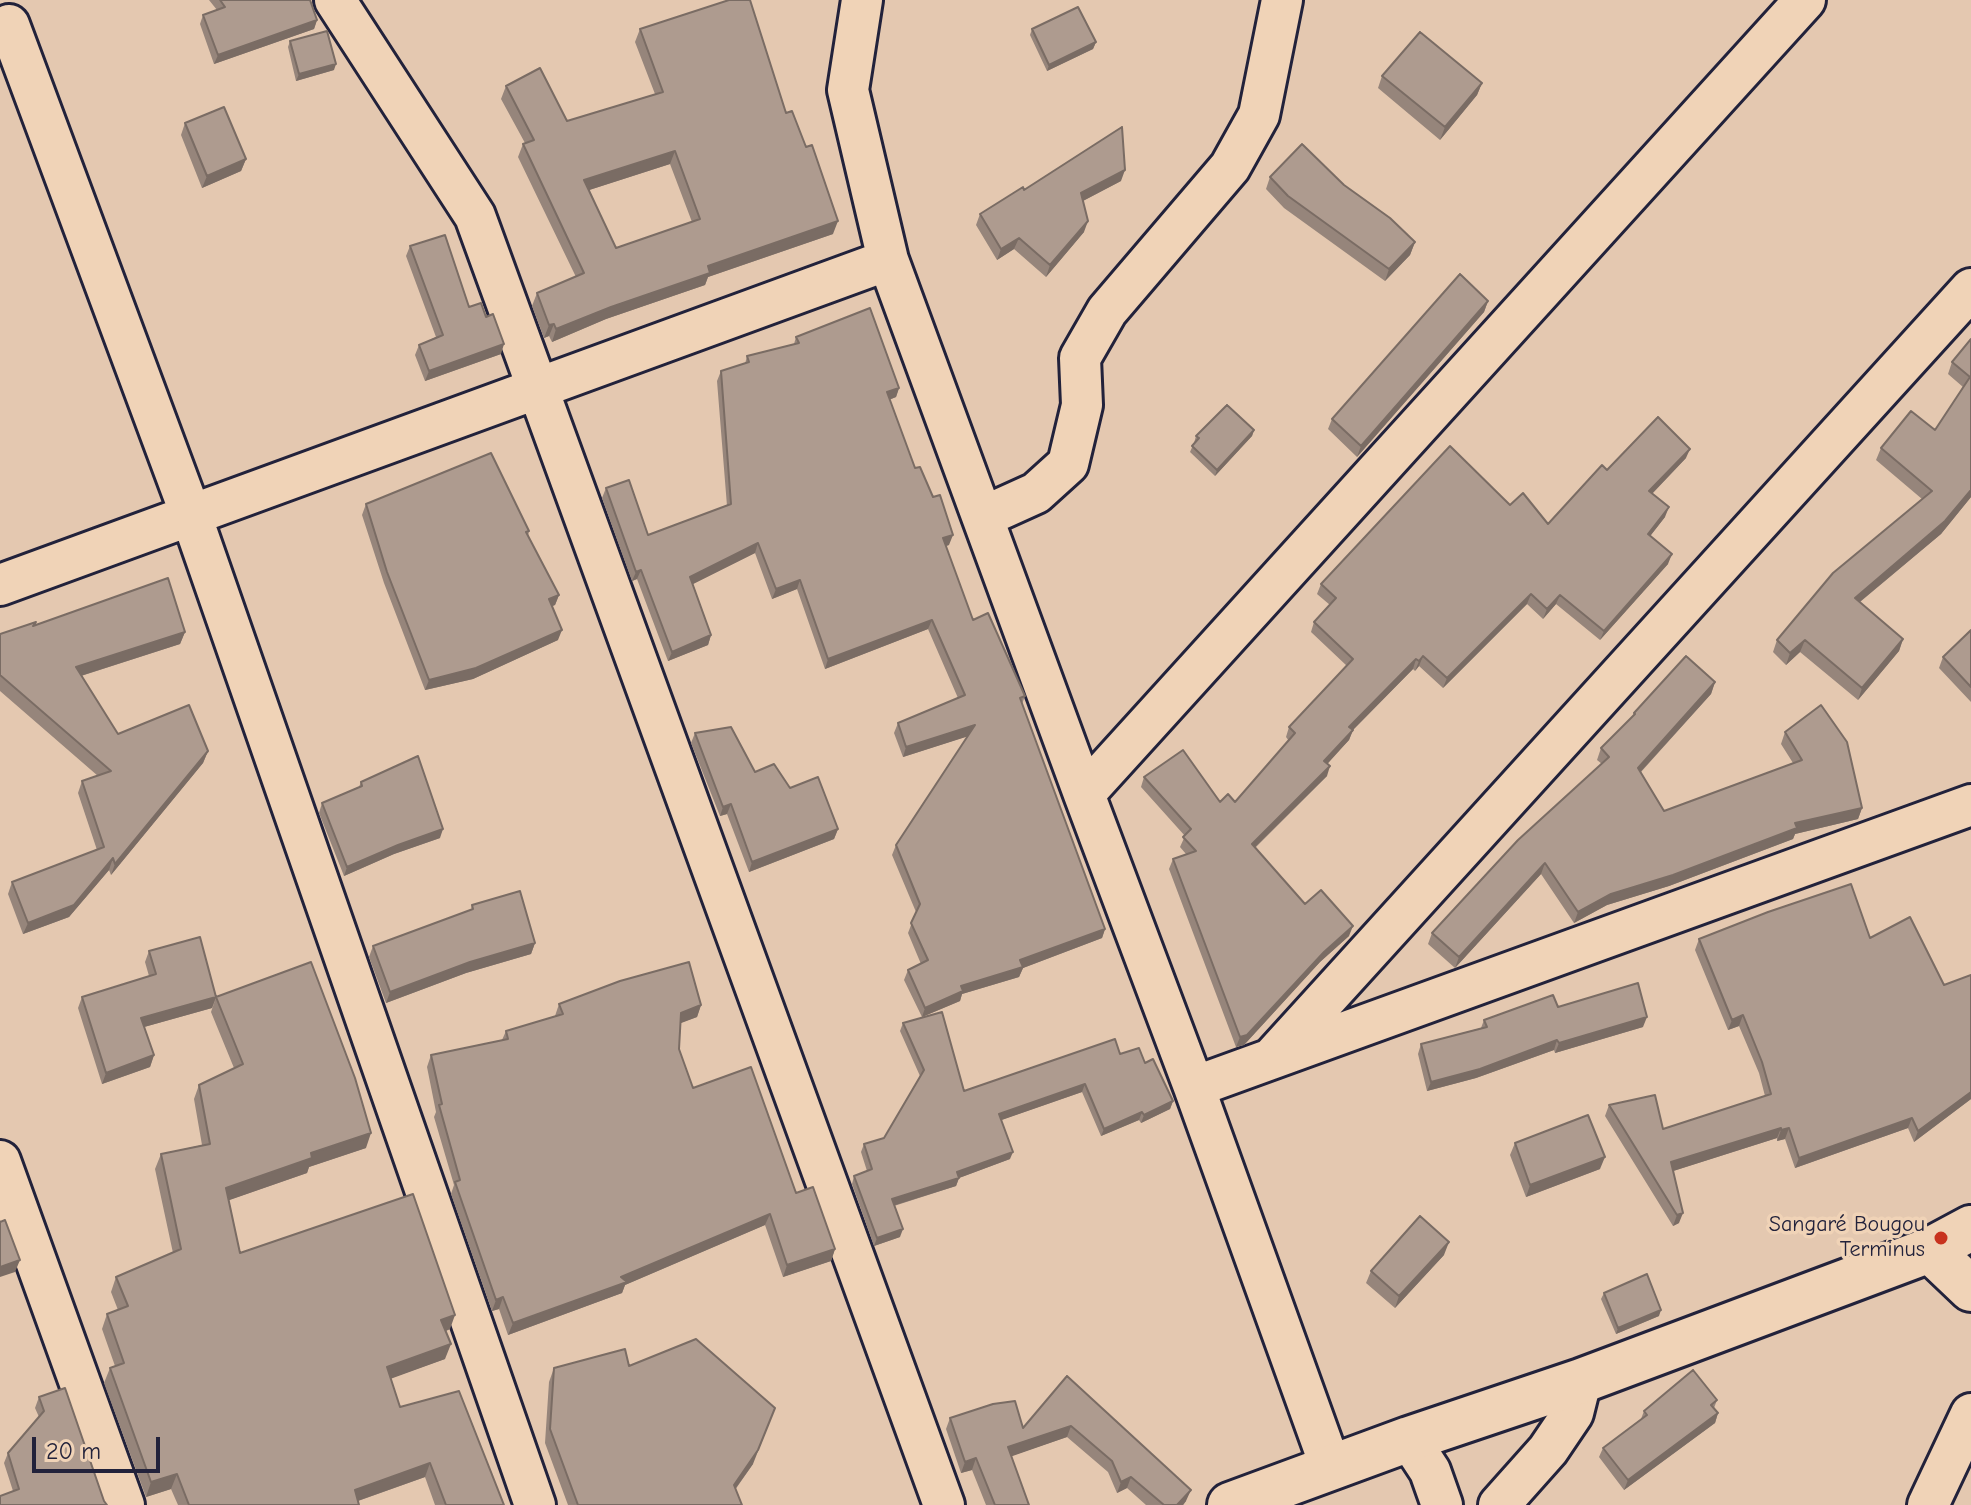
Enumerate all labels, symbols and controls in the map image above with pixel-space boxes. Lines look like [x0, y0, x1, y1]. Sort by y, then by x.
place label: Sangaré Bougou Terminus [1769, 1212, 1925, 1264]
marker: Sangaré Bougou Terminus [1932, 1229, 1950, 1247]
scale bar [36, 1421, 164, 1471]
text: 20 m [46, 1437, 101, 1465]

